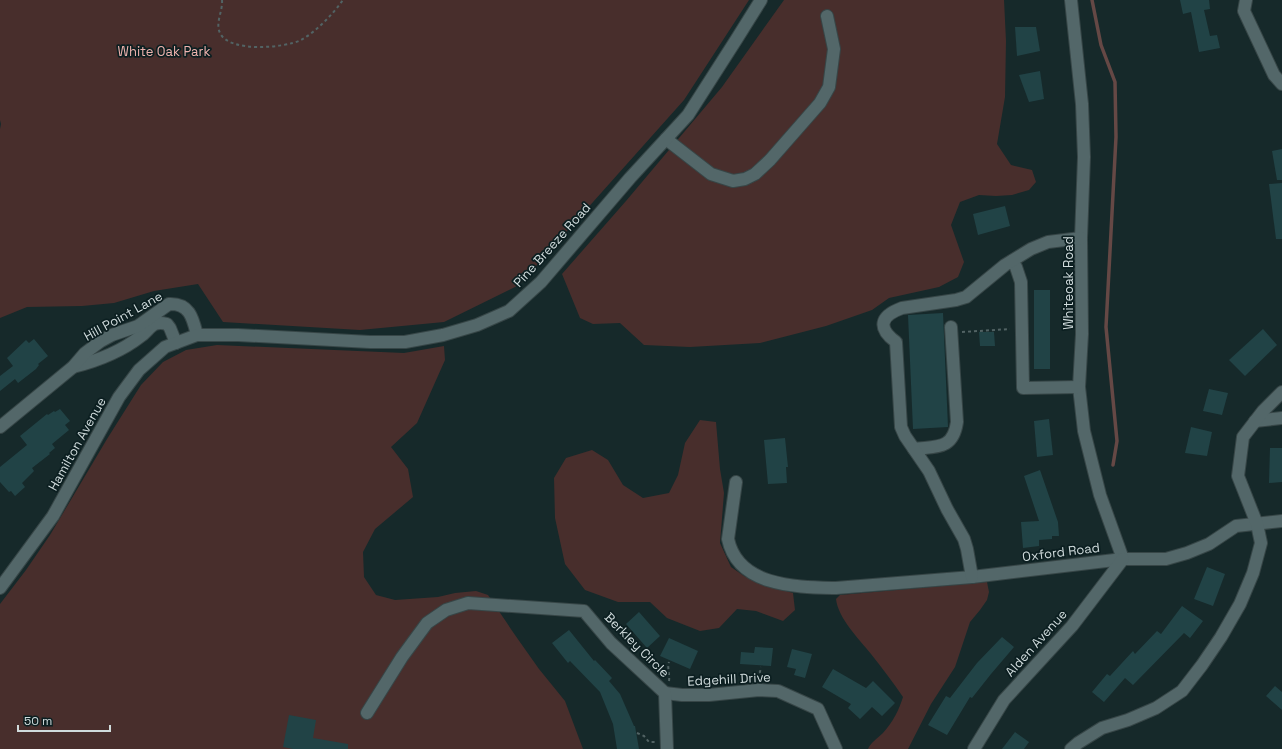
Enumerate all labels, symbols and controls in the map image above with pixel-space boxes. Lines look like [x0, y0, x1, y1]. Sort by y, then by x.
park label: White Oak Park [118, 43, 210, 60]
street label: Pine Breeze Road [510, 199, 594, 291]
street label: Whiteoak Road [1060, 236, 1077, 330]
street label: Hill Point Lane [81, 287, 165, 345]
street label: Hamilton Avenue [44, 394, 110, 494]
street label: Oxford Road [1021, 539, 1101, 565]
street label: Alden Avenue [1001, 606, 1071, 680]
street label: Berkley Circle [601, 609, 673, 681]
street label: Edgehill Drive [687, 668, 771, 690]
scale bar [18, 707, 110, 733]
text: 50 m [24, 713, 52, 729]

